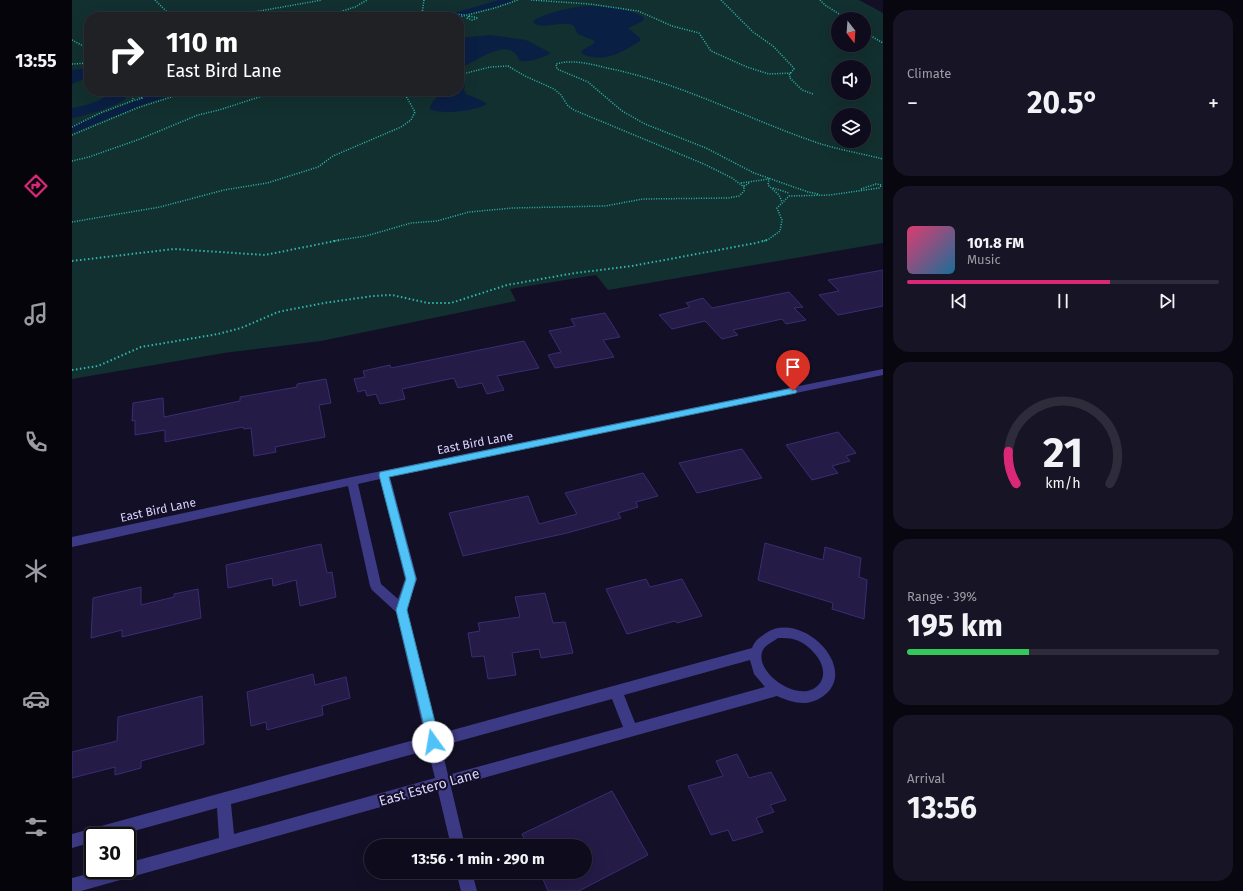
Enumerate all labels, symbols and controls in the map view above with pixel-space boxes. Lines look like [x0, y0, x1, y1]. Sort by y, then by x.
north arrow [831, 12, 871, 52]
map controls [831, 12, 871, 148]
text: 110 m [166, 26, 238, 59]
icon: right [100, 28, 152, 80]
text: 13:55 [15, 50, 57, 72]
text: East Bird Lane [166, 60, 282, 82]
button: sound [831, 60, 871, 100]
text: Climate [907, 66, 951, 81]
text: 20.5° [1027, 85, 1099, 121]
text: − [907, 90, 918, 117]
text: + [1208, 90, 1219, 117]
button: layers [831, 108, 871, 148]
icon: directions [22, 172, 50, 200]
text: 101.8 FM [967, 234, 1024, 252]
text: Music [967, 252, 1001, 267]
icon: previous [948, 290, 970, 312]
icon: pause [1052, 290, 1074, 312]
icon: next [1156, 290, 1178, 312]
icon: music [22, 300, 50, 328]
pin [776, 350, 810, 391]
icon: arrive [782, 356, 804, 378]
text: 21 [1043, 427, 1083, 477]
icon: phone [22, 428, 50, 456]
street label: East Bird Lane [436, 429, 514, 457]
text: km/h [1045, 474, 1081, 491]
street label: East Bird Lane [119, 495, 197, 525]
icon: climate [22, 557, 50, 585]
text: Range · 39% [907, 589, 977, 604]
text: 195 km [907, 608, 1003, 644]
icon: car [22, 685, 50, 713]
position arrow [412, 721, 454, 763]
street label: East Estero Lane [377, 765, 481, 810]
text: Arrival [907, 771, 945, 786]
text: 13:56 [907, 790, 977, 826]
icon: filters [22, 813, 50, 841]
speed limit sign: 30 [84, 827, 136, 879]
text: 13:56 · 1 min · 290 m [411, 850, 545, 868]

